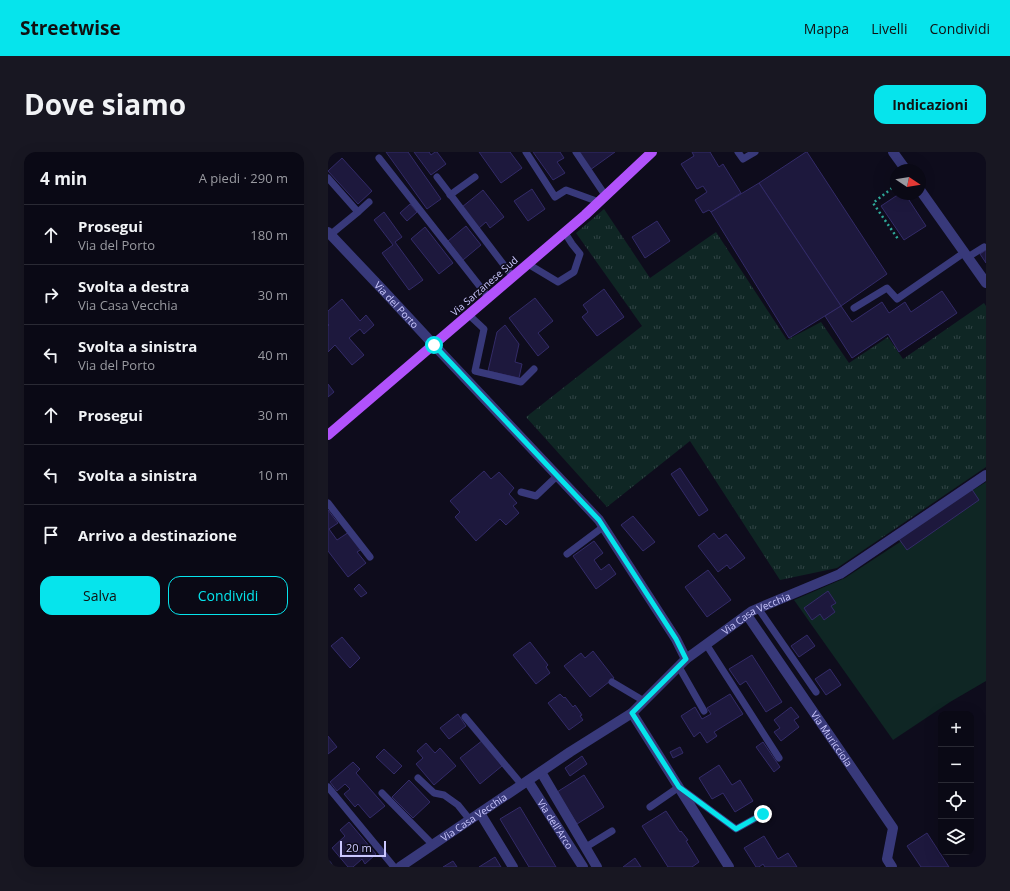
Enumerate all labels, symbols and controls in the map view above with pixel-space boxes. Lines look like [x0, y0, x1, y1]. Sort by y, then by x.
text: Streetwise [20, 15, 121, 41]
text: Mappa [804, 19, 849, 38]
text: Livelli [871, 19, 907, 38]
text: Condividi [929, 19, 990, 38]
text: Dove siamo [24, 85, 186, 123]
button: Indicazioni [874, 85, 986, 124]
north arrow [890, 164, 926, 200]
text: 4 min [40, 167, 87, 190]
text: A piedi · 290 m [199, 169, 288, 187]
text: Prosegui [78, 216, 143, 236]
icon: ahead [40, 224, 62, 246]
text: 180 m [250, 226, 288, 244]
text: Via del Porto [78, 236, 155, 254]
street label: Via Sarzanese Sud [448, 253, 520, 319]
text: Svolta a destra [78, 276, 189, 296]
street label: Via del Porto [371, 278, 422, 331]
icon: right [40, 284, 62, 306]
text: 30 m [258, 286, 288, 304]
text: Via Casa Vecchia [78, 296, 178, 314]
text: Svolta a sinistra [78, 336, 197, 356]
route start [425, 336, 443, 354]
icon: left [40, 344, 62, 366]
text: 40 m [258, 346, 288, 364]
text: Via del Porto [78, 356, 155, 374]
icon: ahead [40, 404, 62, 426]
text: Prosegui [78, 405, 143, 425]
text: 30 m [258, 406, 288, 424]
icon: left [40, 464, 62, 486]
text: Svolta a sinistra [78, 465, 197, 485]
text: 10 m [258, 466, 288, 484]
icon: arrive [40, 524, 62, 546]
text: Arrivo a destinazione [78, 525, 237, 545]
button: Salva [40, 576, 160, 615]
button: Condividi [168, 576, 288, 615]
street label: Via Casa Vecchia [719, 589, 792, 638]
street label: Via Muricciola [808, 708, 856, 769]
map controls [938, 711, 974, 855]
button: + [938, 711, 974, 747]
button: − [938, 747, 974, 783]
button: locate [938, 783, 974, 819]
street label: Via Casa Vecchia [438, 790, 509, 844]
street label: Via dell'Arco [534, 796, 577, 852]
route end [754, 805, 772, 823]
button: layers [938, 819, 974, 855]
scale bar [340, 839, 386, 858]
text: 20 m [346, 840, 372, 855]

